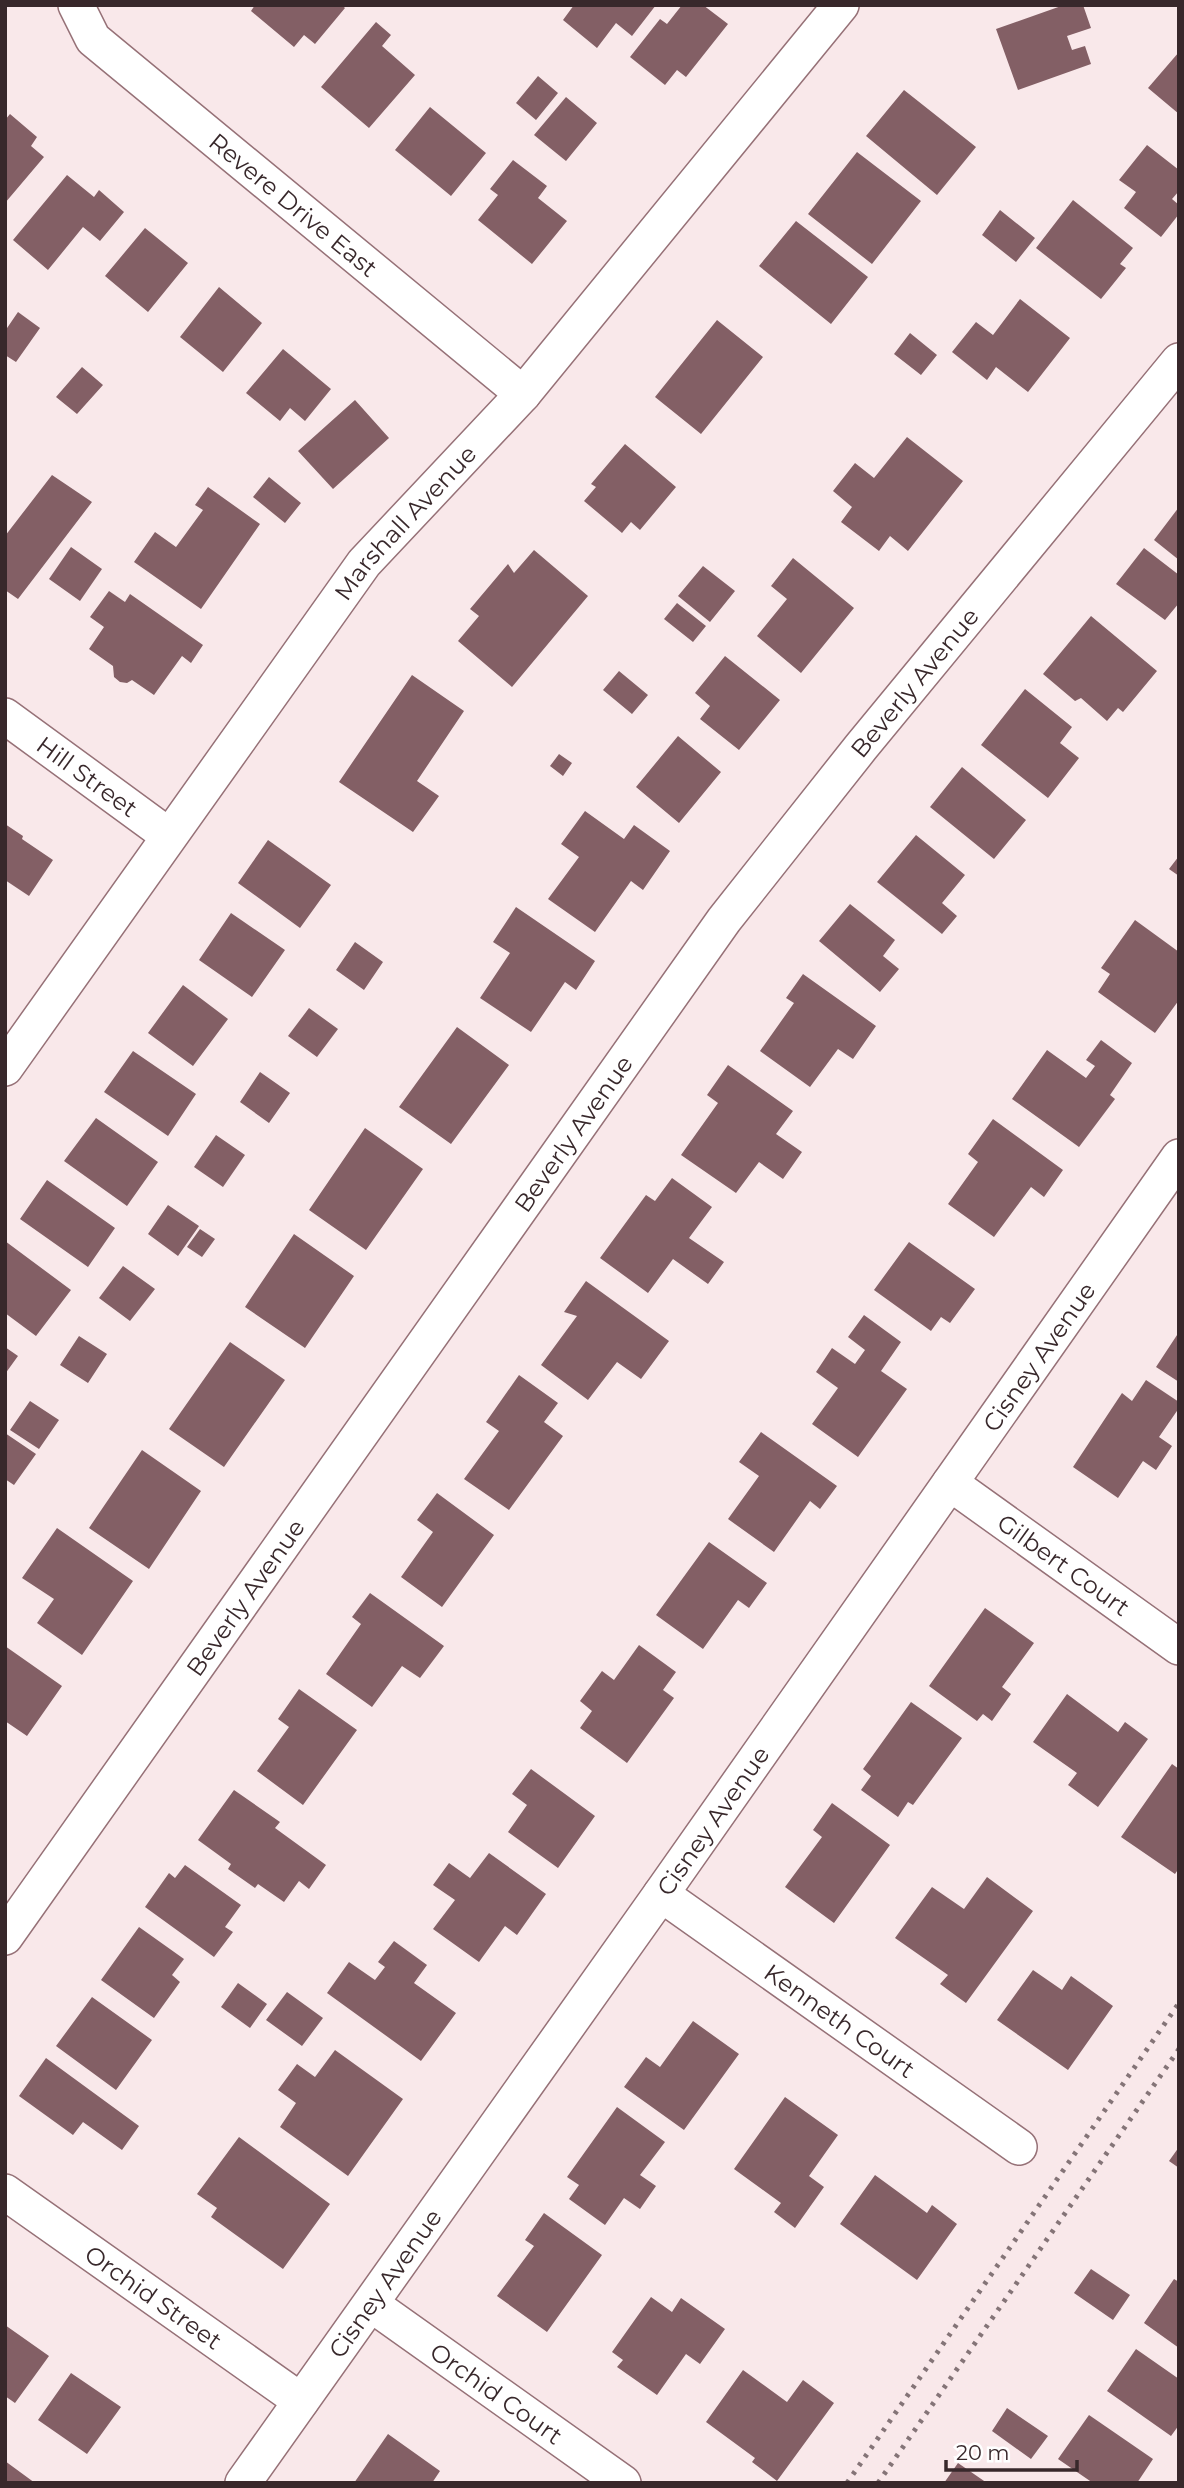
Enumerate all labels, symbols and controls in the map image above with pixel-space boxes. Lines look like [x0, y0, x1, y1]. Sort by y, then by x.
street label: Revere Drive East [203, 127, 384, 283]
street label: Marshall Avenue [328, 439, 482, 606]
street label: Beverly Avenue [844, 602, 984, 763]
street label: Hill Street [31, 730, 144, 823]
street label: Beverly Avenue [508, 1050, 638, 1218]
street label: Cisney Avenue [976, 1276, 1101, 1437]
street label: Gilbert Court [992, 1507, 1136, 1622]
street label: Beverly Avenue [180, 1513, 310, 1681]
street label: Cisney Avenue [650, 1740, 775, 1901]
street label: Kenneth Court [759, 1957, 921, 2084]
street label: Cisney Avenue [322, 2203, 447, 2363]
street label: Orchid Street [80, 2239, 228, 2355]
street label: Orchid Court [425, 2336, 569, 2450]
scale bar [946, 2428, 1077, 2472]
text: 20 m [956, 2440, 1010, 2465]

